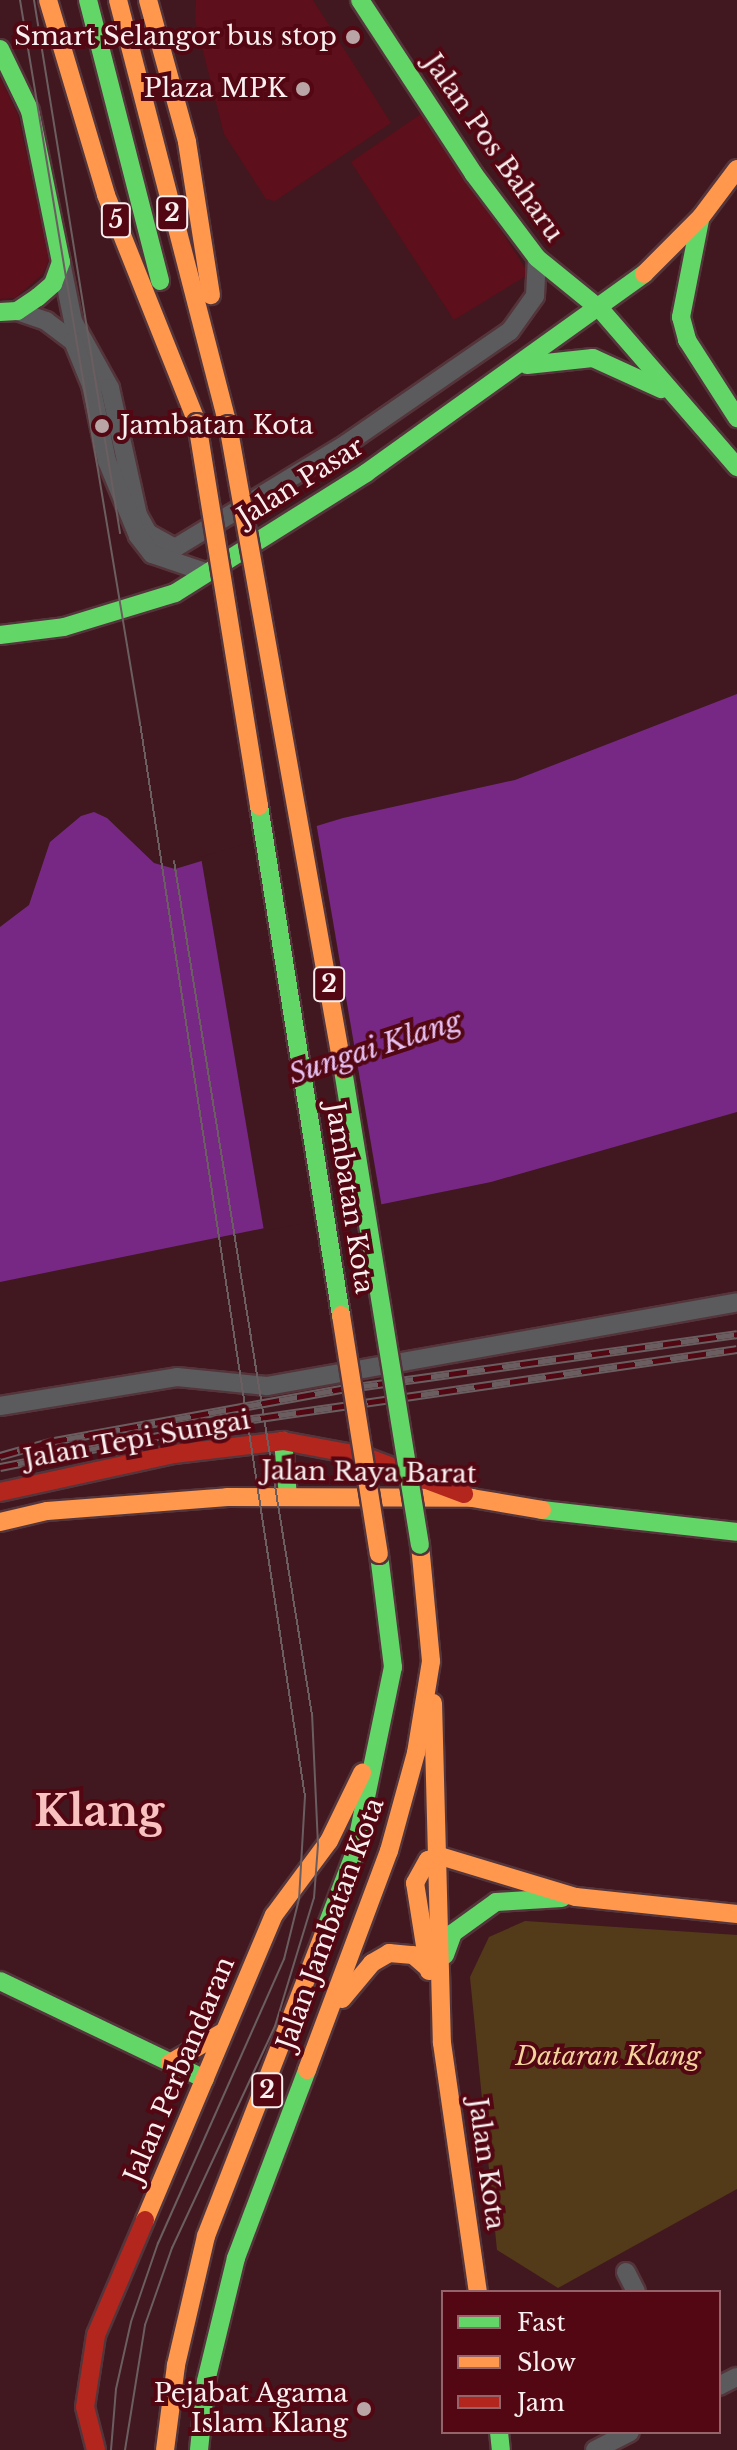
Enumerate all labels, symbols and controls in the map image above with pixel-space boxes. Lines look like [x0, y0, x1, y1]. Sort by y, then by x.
place label: Smart Selangor bus stop [14, 21, 337, 53]
marker: Smart Selangor bus stop [344, 28, 362, 46]
street label: Jalan Pos Baharu [417, 48, 569, 248]
place label: Plaza MPK [143, 73, 287, 105]
marker: Plaza MPK [294, 80, 312, 98]
road number: 2 [156, 193, 188, 233]
road number: 5 [100, 200, 132, 240]
place label: Jambatan Kota [120, 410, 313, 442]
marker: Jambatan Kota [91, 415, 113, 437]
street label: Jalan Pasar [232, 431, 370, 533]
road number: 2 [313, 964, 345, 1004]
water label: Sungai Klang [284, 1004, 466, 1092]
street label: Jambatan Kota [318, 1100, 380, 1296]
street label: Jalan Tepi Sungai [21, 1405, 253, 1475]
street label: Jalan Raya Barat [261, 1456, 477, 1490]
district label: Klang [34, 1786, 164, 1836]
street label: Jalan Jambatan Kota [271, 1794, 391, 2054]
street label: Jalan Perbandaran [118, 1952, 242, 2188]
park label: Dataran Klang [515, 2041, 701, 2073]
road number: 2 [251, 2070, 283, 2110]
street label: Jalan Kota [461, 2096, 511, 2232]
legend [441, 2290, 721, 2434]
text: Fast [517, 2308, 565, 2337]
text: Slow [517, 2348, 576, 2377]
place label: Pejabat Agama Islam Klang [153, 2378, 348, 2440]
text: Jam [517, 2388, 565, 2417]
marker: Pejabat Agama Islam Klang [355, 2400, 373, 2418]

